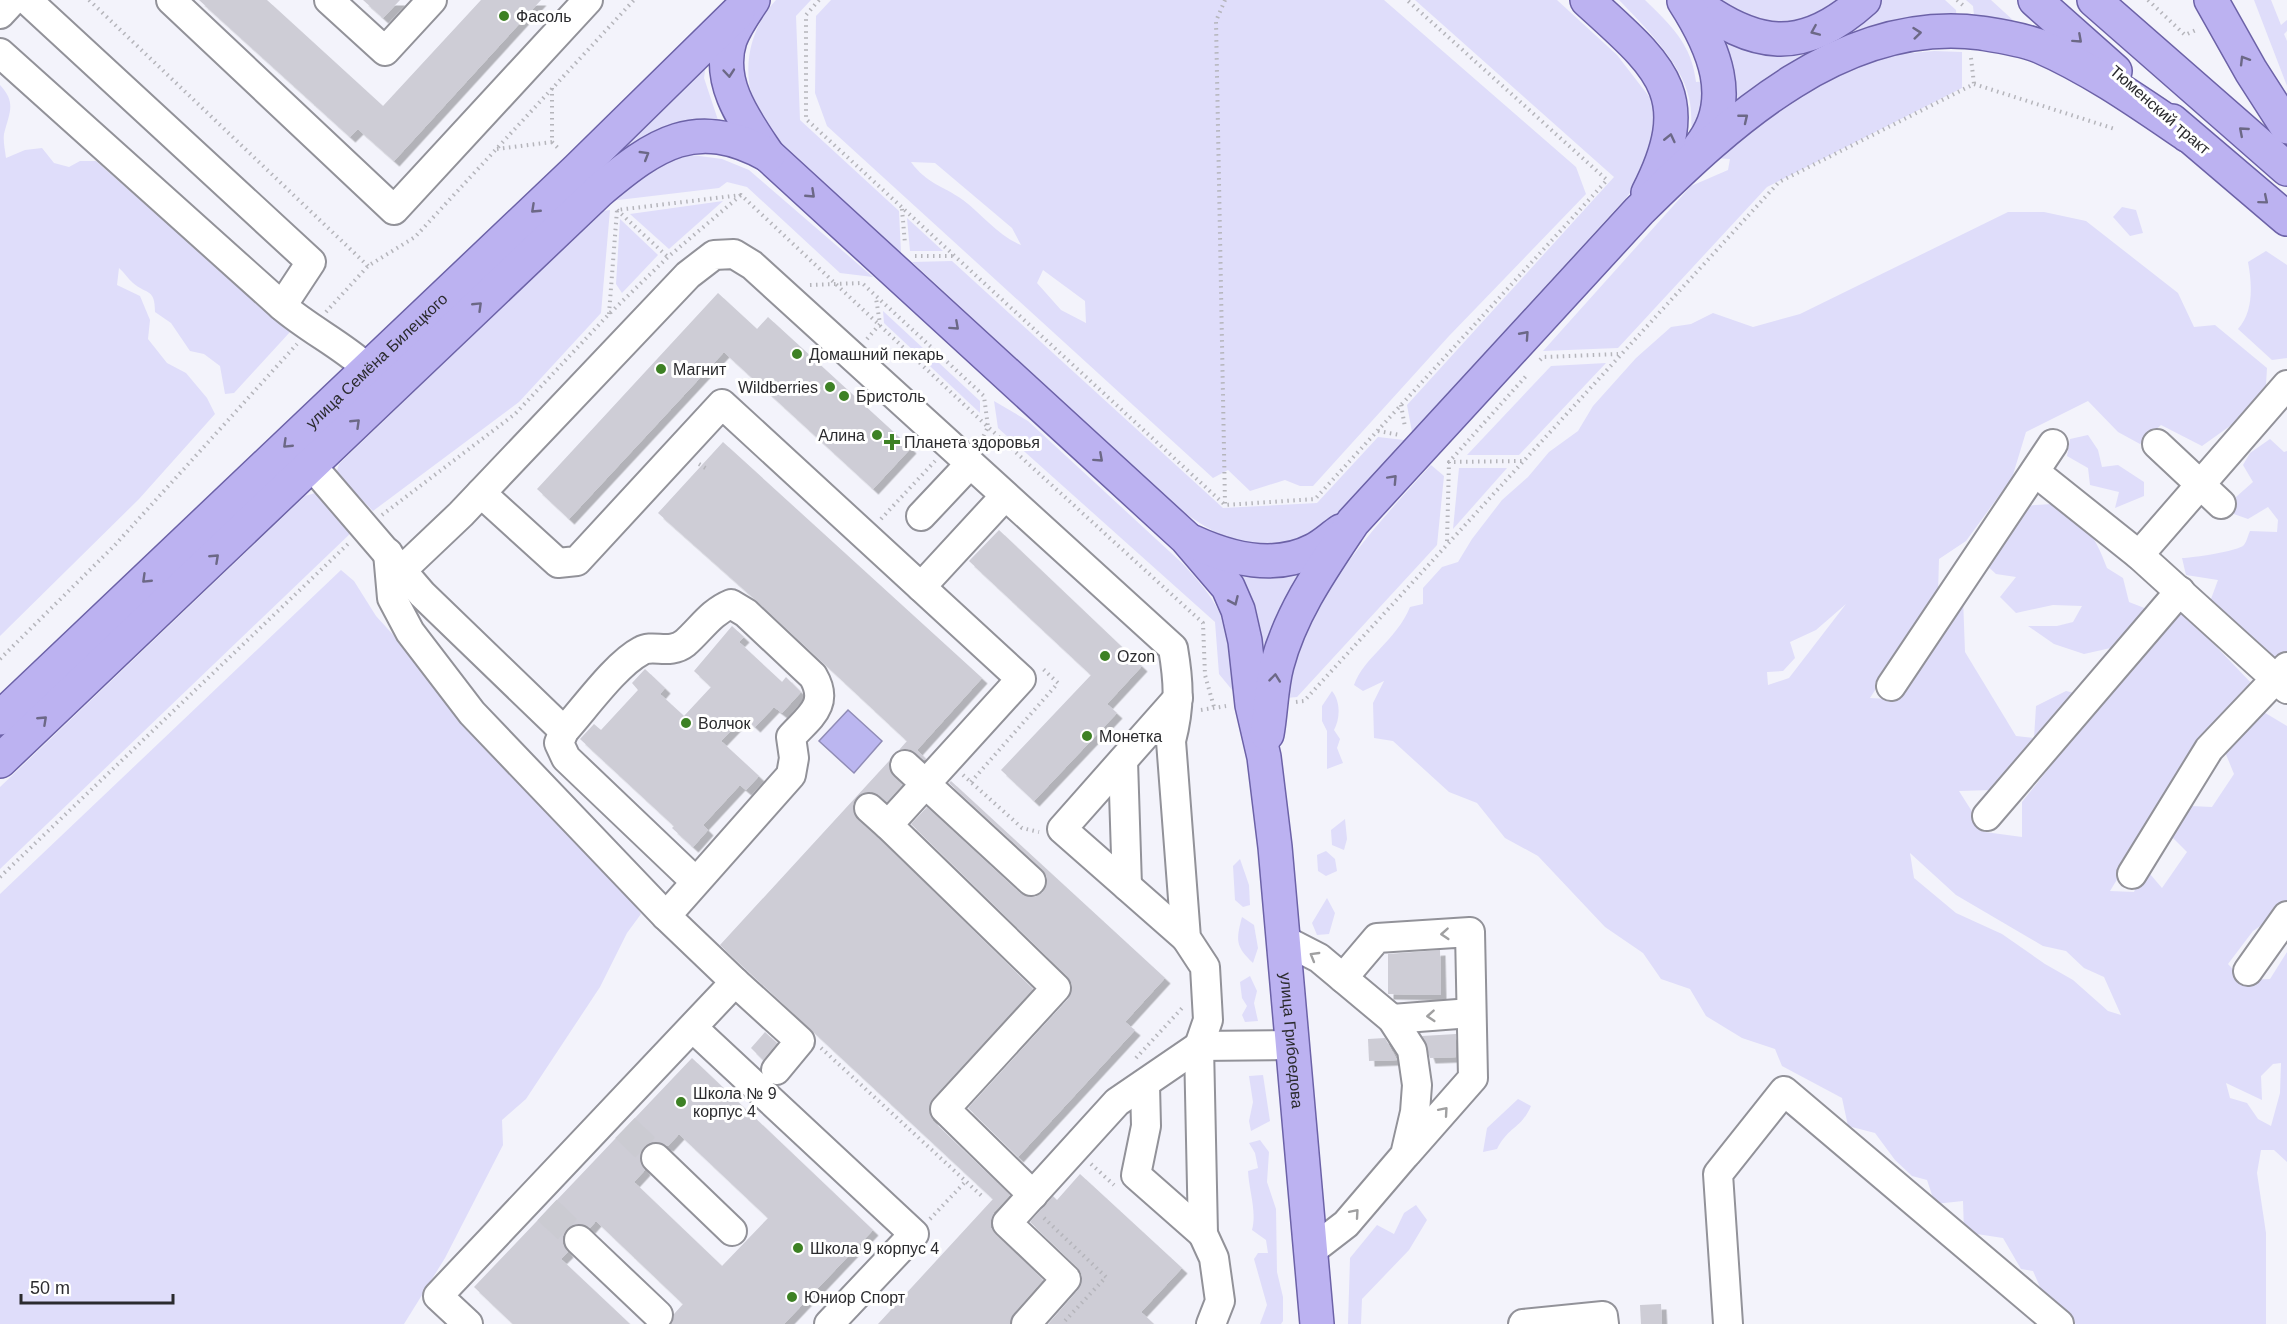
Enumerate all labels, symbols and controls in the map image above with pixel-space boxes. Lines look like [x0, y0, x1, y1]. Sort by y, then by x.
place label: Фасоль [516, 8, 571, 25]
marker: Фасоль [497, 9, 511, 23]
one-way arrow [1810, 24, 1821, 36]
one-way arrow [1912, 28, 1921, 40]
one-way arrow [2071, 32, 2082, 43]
one-way arrow [2240, 56, 2252, 66]
street label: Тюменский тракт [2107, 62, 2214, 158]
one-way arrow [722, 68, 735, 77]
one-way arrow [1737, 115, 1748, 126]
one-way arrow [2239, 127, 2250, 138]
one-way arrow [1662, 133, 1675, 143]
one-way arrow [639, 150, 649, 162]
one-way arrow [804, 187, 815, 198]
one-way arrow [2257, 193, 2268, 204]
one-way arrow [532, 202, 542, 213]
street label: улица Семёна Билецкого [302, 289, 451, 432]
one-way arrow [472, 302, 482, 313]
one-way arrow [948, 319, 958, 330]
one-way arrow [1518, 331, 1529, 342]
place label: Домашний пекарь [809, 346, 944, 363]
marker: Домашний пекарь [790, 347, 804, 361]
place label: Магнит [673, 361, 727, 378]
marker: Магнит [654, 362, 668, 376]
place label: Wildberries [738, 379, 818, 396]
marker: Wildberries [823, 380, 837, 394]
place label: Бристоль [856, 388, 926, 405]
marker: Бристоль [837, 389, 851, 403]
one-way arrow [349, 420, 360, 431]
place label: Алина [818, 427, 865, 444]
marker: Алина [870, 428, 884, 442]
place label: Планета здоровья [904, 434, 1040, 451]
marker: Планета здоровья [885, 435, 899, 449]
one-way arrow [283, 436, 294, 447]
one-way arrow [1092, 451, 1102, 462]
one-way arrow [1386, 475, 1397, 486]
one-way arrow [208, 554, 219, 565]
one-way arrow [142, 571, 153, 582]
one-way arrow [1227, 595, 1239, 606]
place label: Ozon [1117, 648, 1155, 665]
marker: Ozon [1098, 649, 1112, 663]
one-way arrow [1268, 674, 1281, 683]
place label: Волчок [698, 715, 751, 732]
marker: Волчок [679, 716, 693, 730]
one-way arrow [35, 717, 46, 728]
place label: Монетка [1099, 728, 1162, 745]
marker: Монетка [1080, 729, 1094, 743]
one-way arrow [1440, 927, 1449, 940]
one-way arrow [1310, 951, 1320, 963]
street label: улица Грибоедова [1278, 972, 1306, 1109]
one-way arrow [1427, 1009, 1436, 1022]
place label: Школа № 9 корпус 4 [693, 1085, 777, 1120]
marker: Школа № 9 корпус 4 [674, 1095, 688, 1109]
one-way arrow [1437, 1107, 1448, 1118]
one-way arrow [1348, 1209, 1359, 1220]
place label: Школа 9 корпус 4 [810, 1240, 939, 1257]
marker: Школа 9 корпус 4 [791, 1241, 805, 1255]
scale bar [21, 1267, 172, 1305]
text: 50 m [30, 1278, 70, 1298]
place label: Юниор Спорт [804, 1289, 906, 1306]
marker: Юниор Спорт [785, 1290, 799, 1304]

